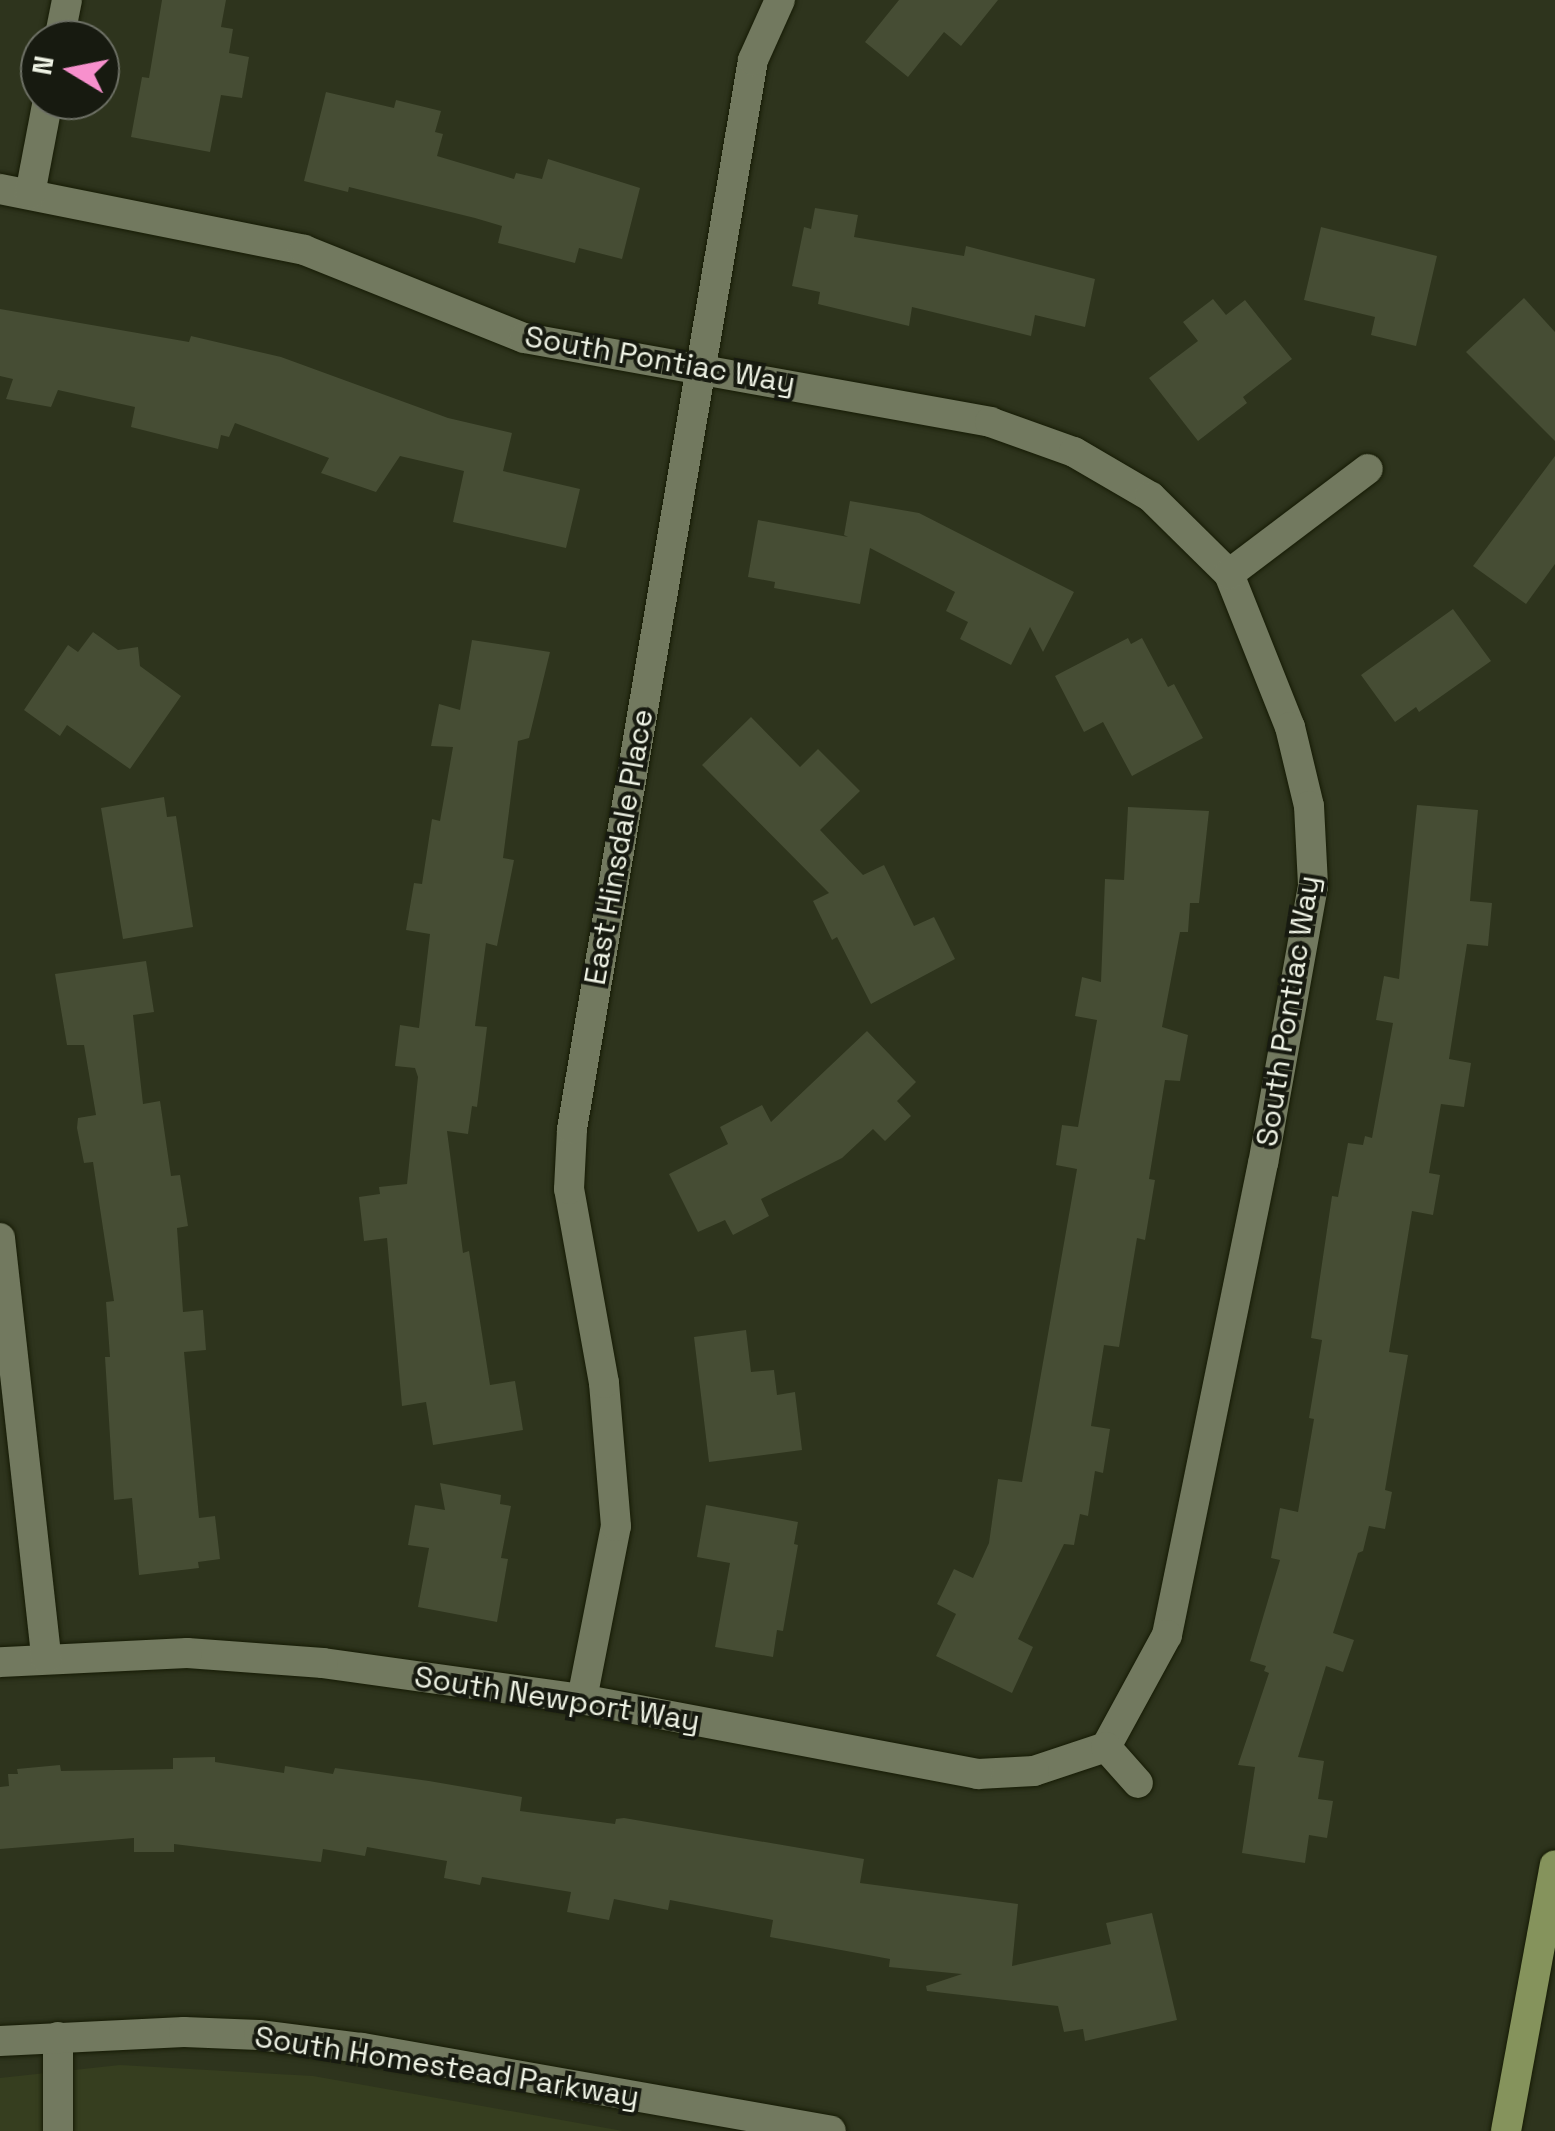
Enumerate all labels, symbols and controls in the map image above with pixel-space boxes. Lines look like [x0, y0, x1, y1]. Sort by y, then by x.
north arrow [20, 20, 120, 120]
text: N [23, 53, 62, 78]
street label: South Pontiac Way [522, 318, 798, 402]
street label: East Hinsdale Place [577, 706, 661, 988]
street label: South Pontiac Way [1249, 873, 1327, 1149]
street label: South Newport Way [412, 1659, 702, 1739]
street label: South Homestead Parkway [252, 2019, 642, 2115]

